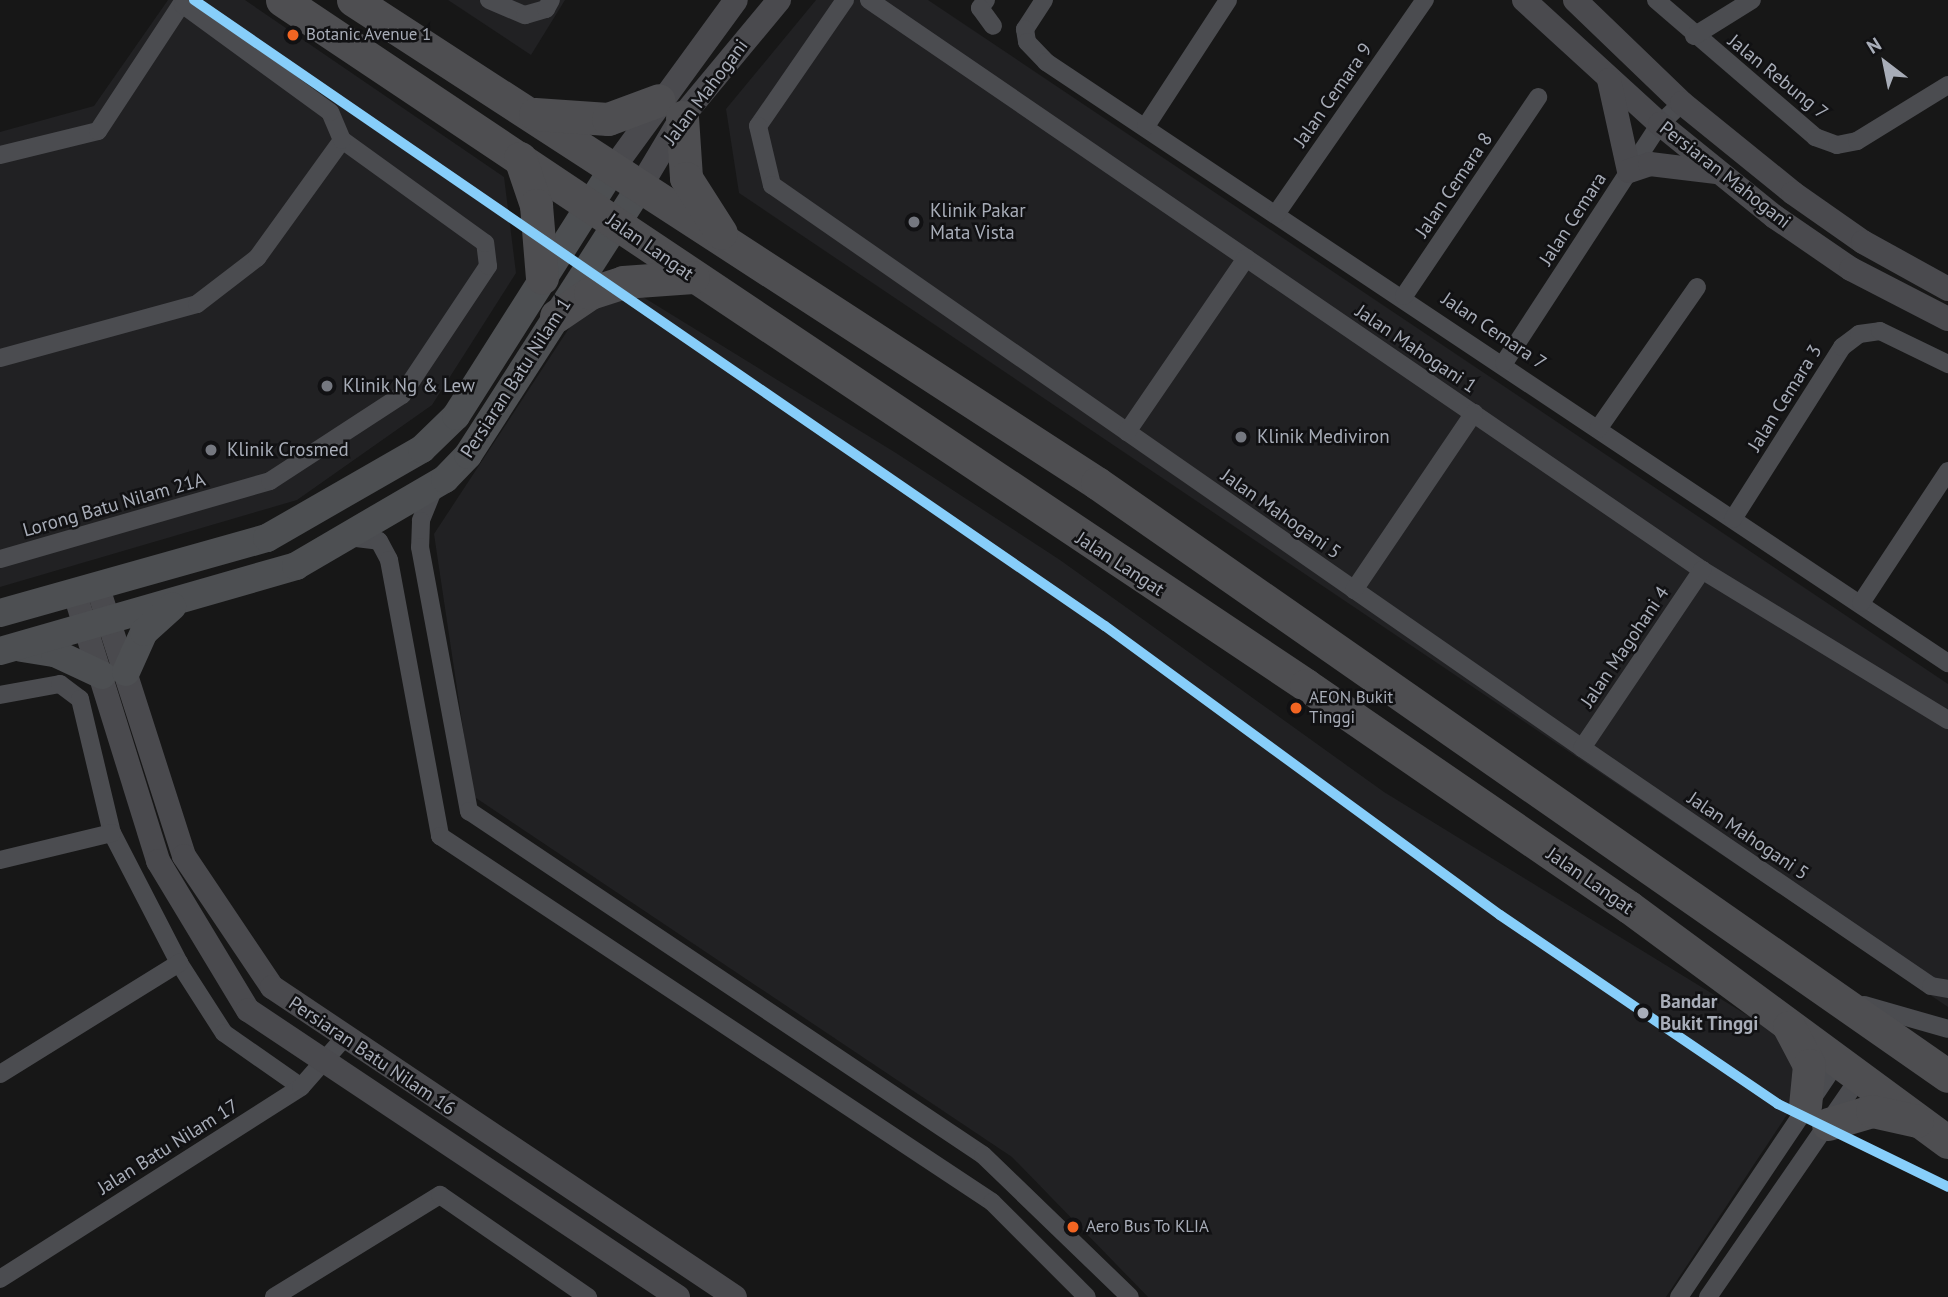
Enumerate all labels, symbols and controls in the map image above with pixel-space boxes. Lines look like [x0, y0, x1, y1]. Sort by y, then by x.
place label: Botanic Avenue 1 [306, 25, 432, 45]
marker: Botanic Avenue 1 [286, 28, 300, 42]
north arrow [1850, 28, 1920, 98]
street label: Jalan Rebung 7 [1723, 30, 1833, 124]
text: N [1862, 32, 1886, 59]
street label: Jalan Mahogani [659, 35, 753, 149]
street label: Jalan Cemara 9 [1289, 39, 1377, 151]
street label: Persiaran Mahogani [1655, 117, 1795, 233]
street label: Jalan Cemara 8 [1411, 128, 1497, 242]
street label: Jalan Cemara [1535, 168, 1611, 270]
place label: Klinik Pakar Mata Vista [930, 200, 1026, 244]
street label: Jalan Langat [602, 209, 698, 285]
marker: Klinik Pakar Mata Vista [904, 212, 924, 232]
street label: Jalan Cemara 7 [1437, 288, 1551, 374]
street label: Persiaran Batu Nilam 1 [456, 294, 576, 462]
street label: Jalan Mahogani 1 [1351, 300, 1481, 398]
street label: Jalan Cemara 3 [1743, 340, 1827, 456]
place label: Klinik Ng & Lew [343, 375, 476, 397]
marker: Klinik Ng & Lew [317, 376, 337, 396]
place label: Klinik Mediviron [1257, 426, 1390, 448]
marker: Klinik Mediviron [1231, 427, 1251, 447]
place label: Klinik Crosmed [227, 439, 349, 461]
marker: Klinik Crosmed [201, 440, 221, 460]
street label: Jalan Mahogani 5 [1217, 464, 1345, 564]
street label: Lorong Batu Nilam 21A [20, 468, 208, 542]
street label: Jalan Langat [1072, 527, 1168, 601]
street label: Jalan Magohani 4 [1576, 582, 1674, 712]
place label: AEON Bukit Tinggi [1309, 688, 1393, 728]
marker: AEON Bukit Tinggi [1289, 701, 1303, 715]
street label: Jalan Mahogani 5 [1683, 787, 1813, 885]
street label: Jalan Langat [1542, 843, 1638, 919]
place label: Bandar Bukit Tinggi [1660, 991, 1759, 1035]
street label: Persiaran Batu Nilam 16 [284, 992, 460, 1120]
marker: Bandar Bukit Tinggi [1632, 1002, 1654, 1024]
street label: Jalan Batu Nilam 17 [93, 1094, 243, 1200]
place label: Aero Bus To KLIA [1086, 1217, 1210, 1237]
marker: Aero Bus To KLIA [1066, 1220, 1080, 1234]

